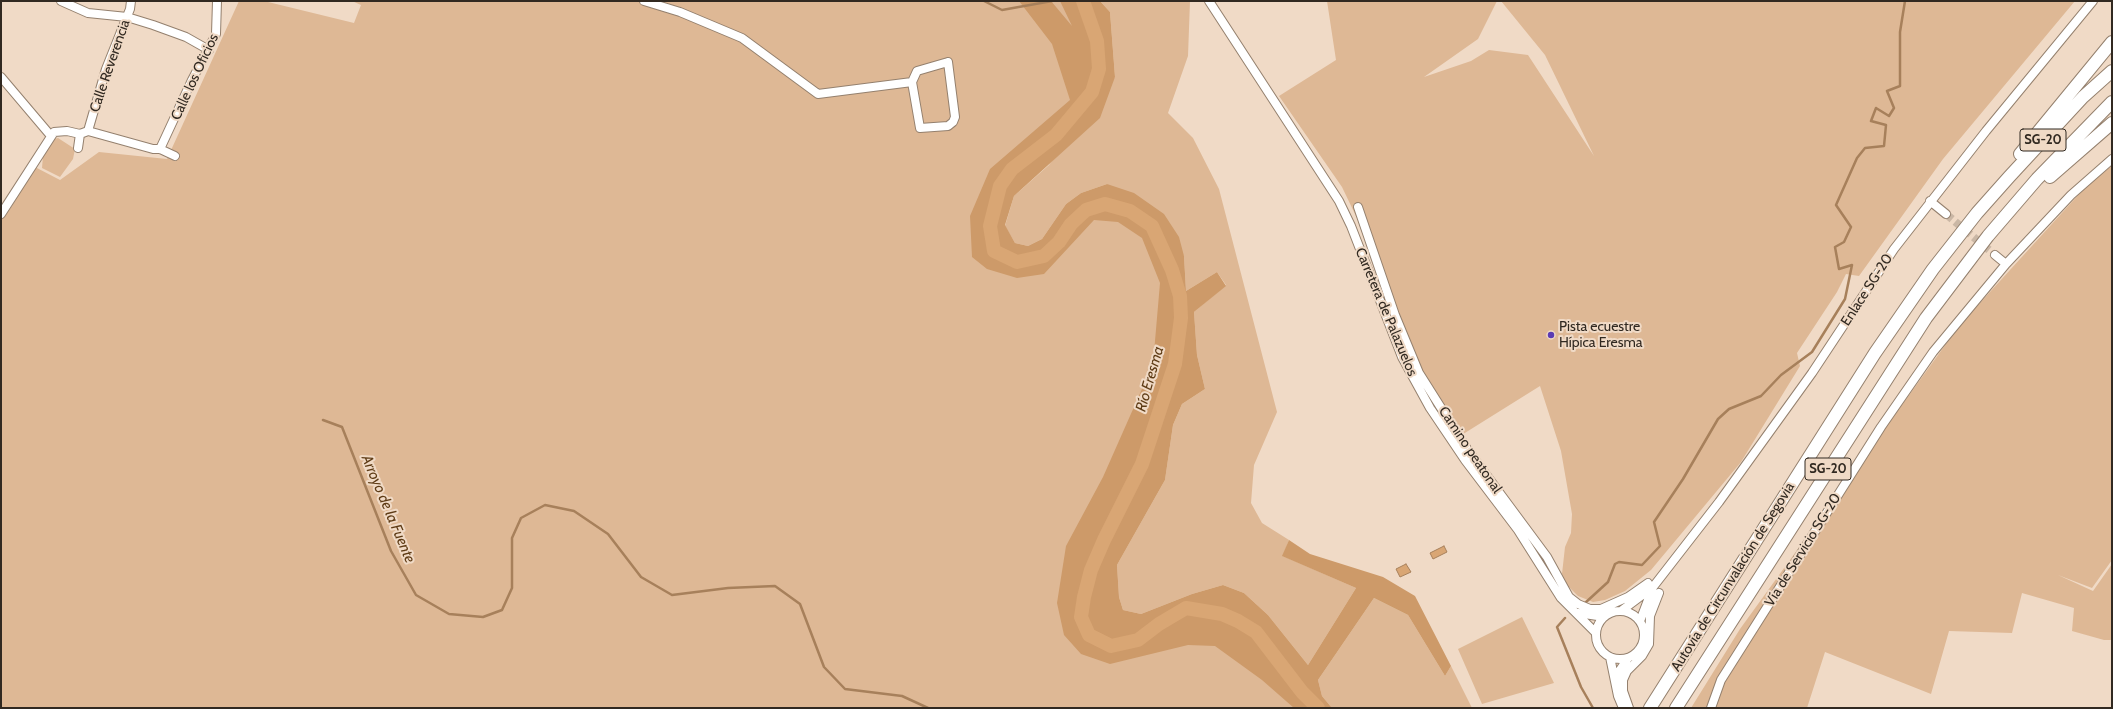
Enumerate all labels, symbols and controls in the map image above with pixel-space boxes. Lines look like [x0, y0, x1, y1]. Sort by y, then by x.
street label: Calle Reverencia [86, 18, 134, 114]
street label: Calle los Oficios [168, 31, 222, 123]
road number: SG-20 [2020, 129, 2066, 151]
street label: Carretera de Palazuelos [1351, 245, 1421, 379]
street label: Enlace SG-20 [1838, 251, 1896, 329]
place label: Pista ecuestre Hípica Eresma [1559, 319, 1643, 352]
marker: Pista ecuestre Hípica Eresma [1546, 330, 1556, 340]
water label: Río Eresma [1132, 344, 1168, 414]
street label: Camino peatonal [1435, 403, 1505, 497]
water label: Arroyo de la Fuente [357, 452, 419, 566]
road number: SG-20 [1805, 458, 1851, 480]
street label: Autovía de Circunvalación de Segovia [1668, 479, 1798, 675]
street label: Vía de Servicio SG-20 [1761, 490, 1845, 610]

